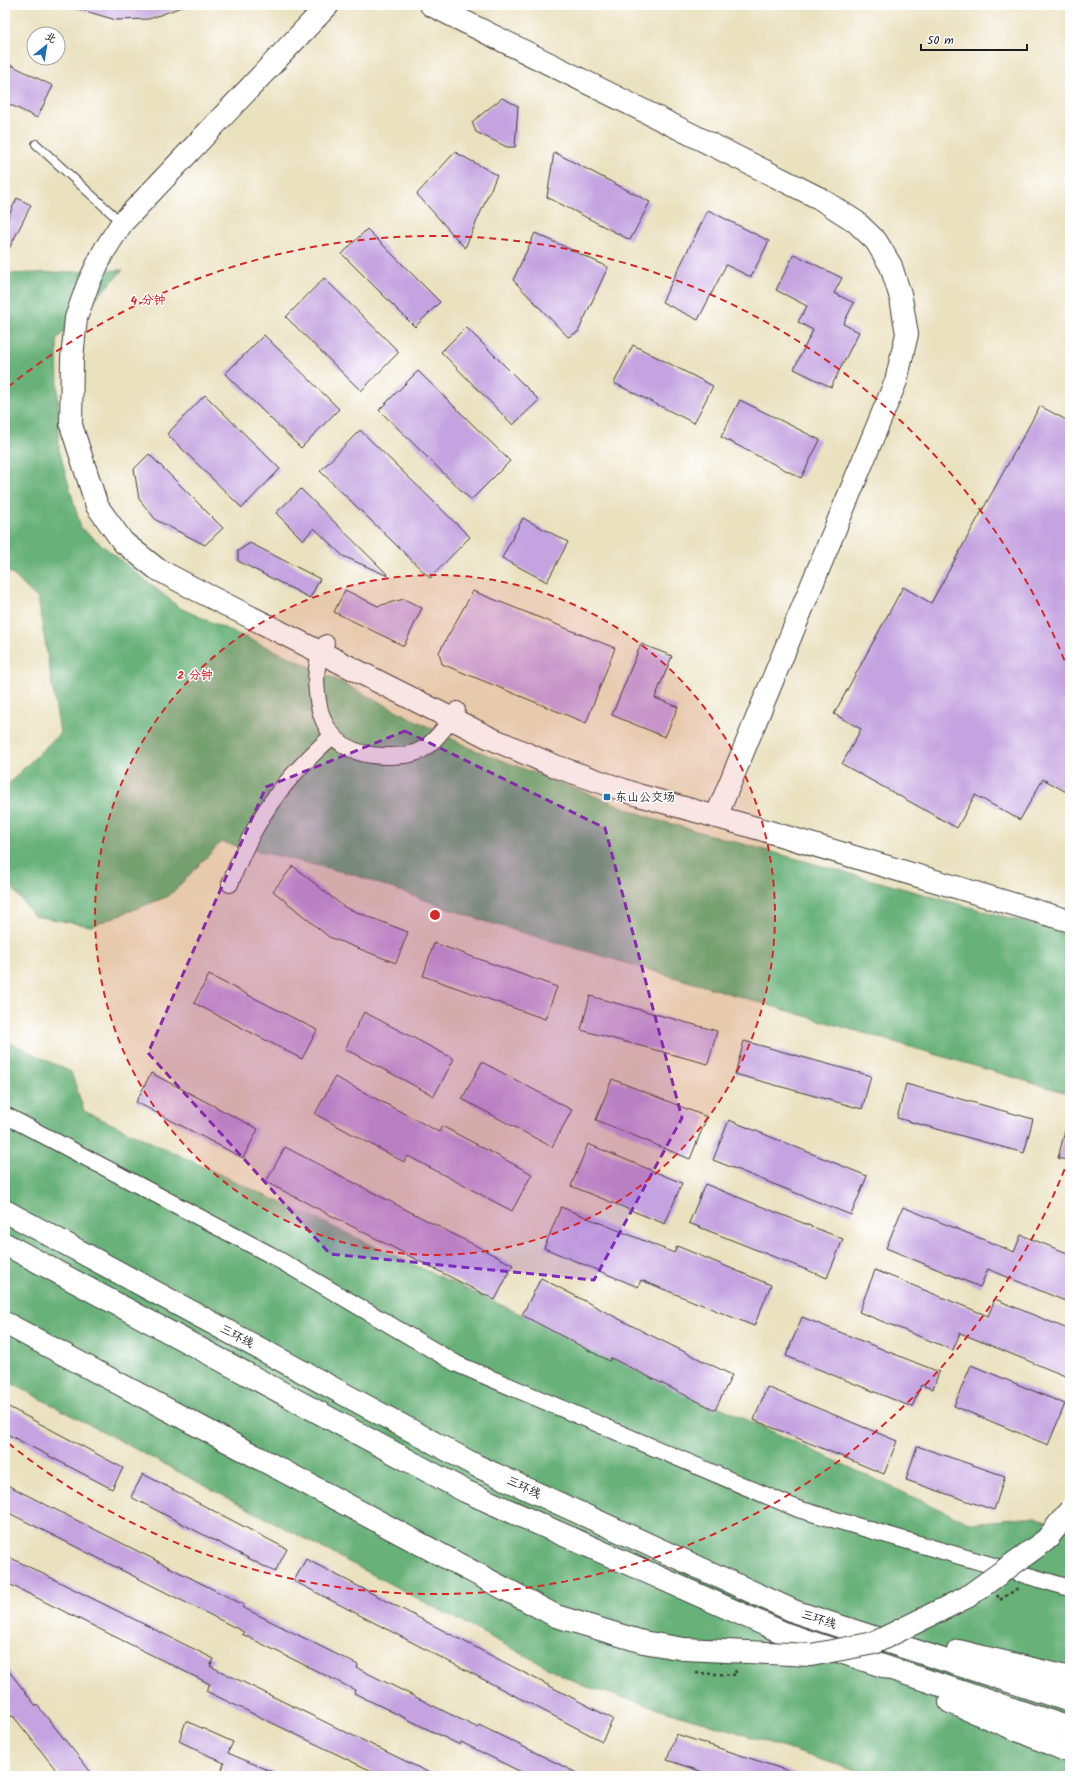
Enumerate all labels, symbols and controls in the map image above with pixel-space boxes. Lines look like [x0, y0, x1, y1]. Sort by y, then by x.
north arrow [26, 26, 66, 66]
scale bar [921, 26, 1027, 52]
text: 北 [41, 28, 60, 49]
text: 50 m [927, 31, 954, 50]
text: 4 分钟 [130, 291, 166, 310]
text: 2 分钟 [177, 666, 213, 685]
place label: 东山公交场 [615, 788, 675, 807]
marker: 东山公交场 [602, 792, 612, 802]
centre of rings [428, 908, 442, 922]
street label: 三环线 [216, 1320, 257, 1353]
street label: 三环线 [503, 1471, 544, 1504]
street label: 三环线 [799, 1605, 839, 1634]

